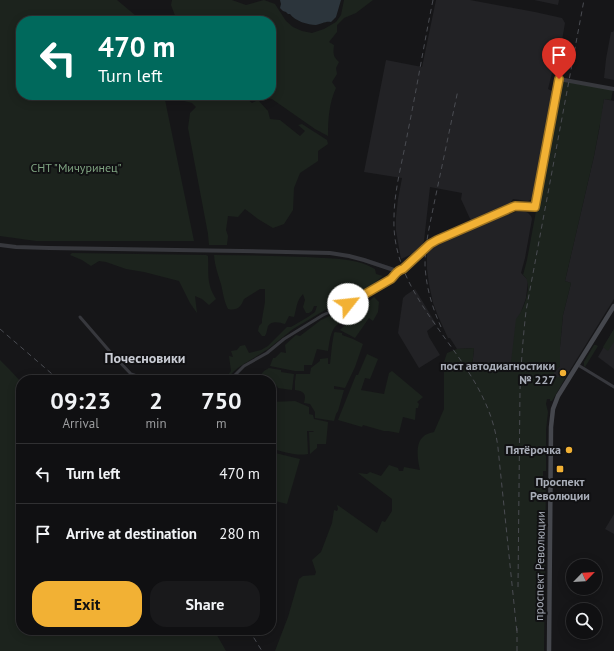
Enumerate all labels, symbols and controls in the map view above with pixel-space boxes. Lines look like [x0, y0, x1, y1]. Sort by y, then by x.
text: 470 m [98, 28, 175, 65]
icon: left [32, 32, 84, 84]
pin [542, 38, 576, 79]
icon: arrive [548, 44, 570, 66]
text: Turn left [98, 64, 163, 87]
park label: СНТ "Мичуринец" [30, 160, 122, 175]
position arrow [327, 283, 369, 325]
district label: Почесновики [105, 349, 185, 367]
place label: пост автодиагностики № 227 [440, 358, 555, 387]
marker: пост автодиагностики № 227 [558, 368, 568, 378]
text: 09:23 [50, 385, 111, 416]
text: 2 [149, 385, 163, 416]
text: 750 [201, 385, 242, 416]
text: Arrival [63, 415, 99, 432]
text: min [145, 415, 167, 432]
text: m [216, 415, 227, 432]
place label: Пятёрочка [505, 442, 561, 457]
marker: Пятёрочка [564, 445, 574, 455]
icon: left [32, 463, 54, 485]
text: Turn left [66, 464, 120, 483]
text: 470 m [219, 464, 260, 483]
marker: Проспект Революции [555, 464, 565, 474]
place label: Проспект Революции [530, 474, 590, 503]
street label: проспект Революции [531, 511, 548, 621]
icon: arrive [32, 523, 54, 545]
text: Arrive at destination [66, 524, 197, 543]
text: 280 m [219, 524, 260, 543]
north arrow [566, 559, 602, 595]
map controls [566, 559, 602, 639]
button: Exit [32, 581, 142, 627]
button: Share [150, 581, 260, 627]
button: search [566, 603, 602, 639]

